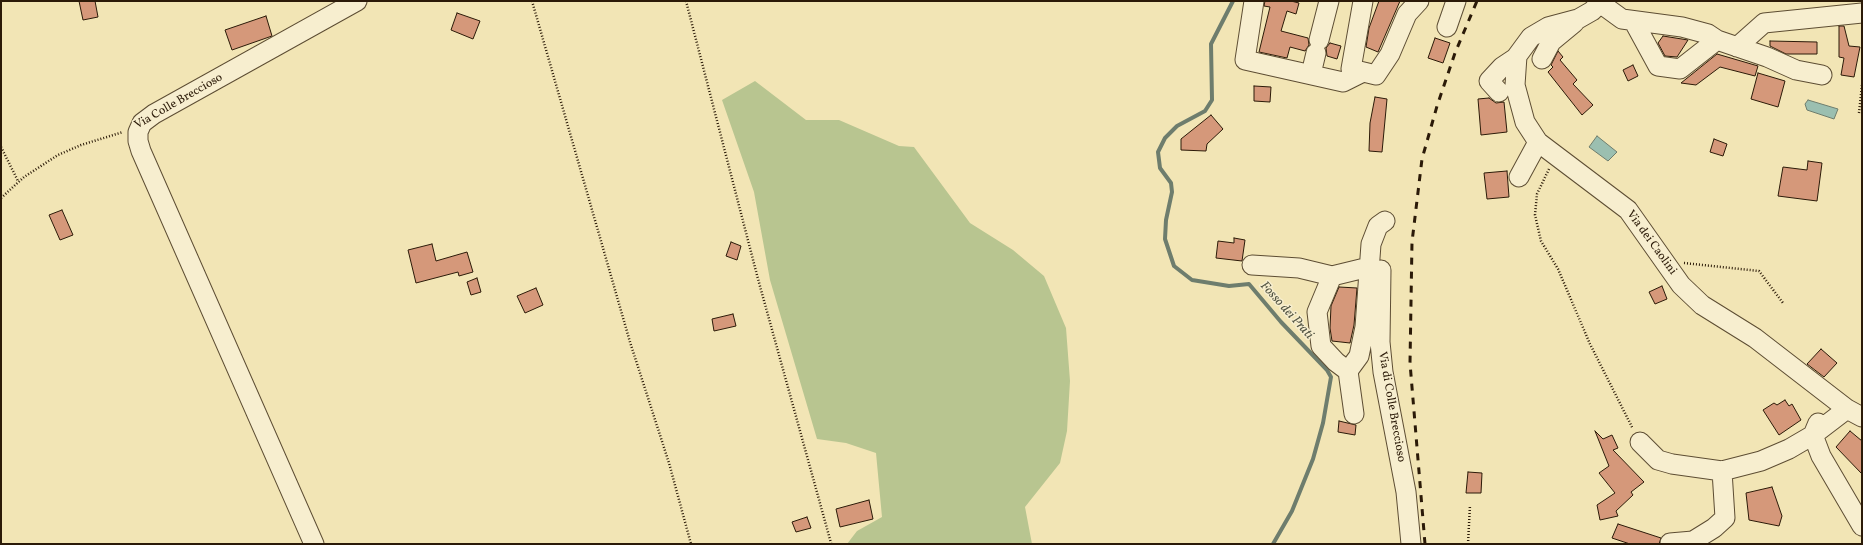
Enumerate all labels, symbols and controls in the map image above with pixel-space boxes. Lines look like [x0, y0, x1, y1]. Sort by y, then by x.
street label: Via Colle Breccioso [132, 71, 226, 133]
street label: Via dei Caolini [1623, 208, 1679, 278]
water label: Fosso dei Prati [1256, 279, 1316, 343]
street label: Via di Colle Breccioso [1374, 351, 1408, 463]

